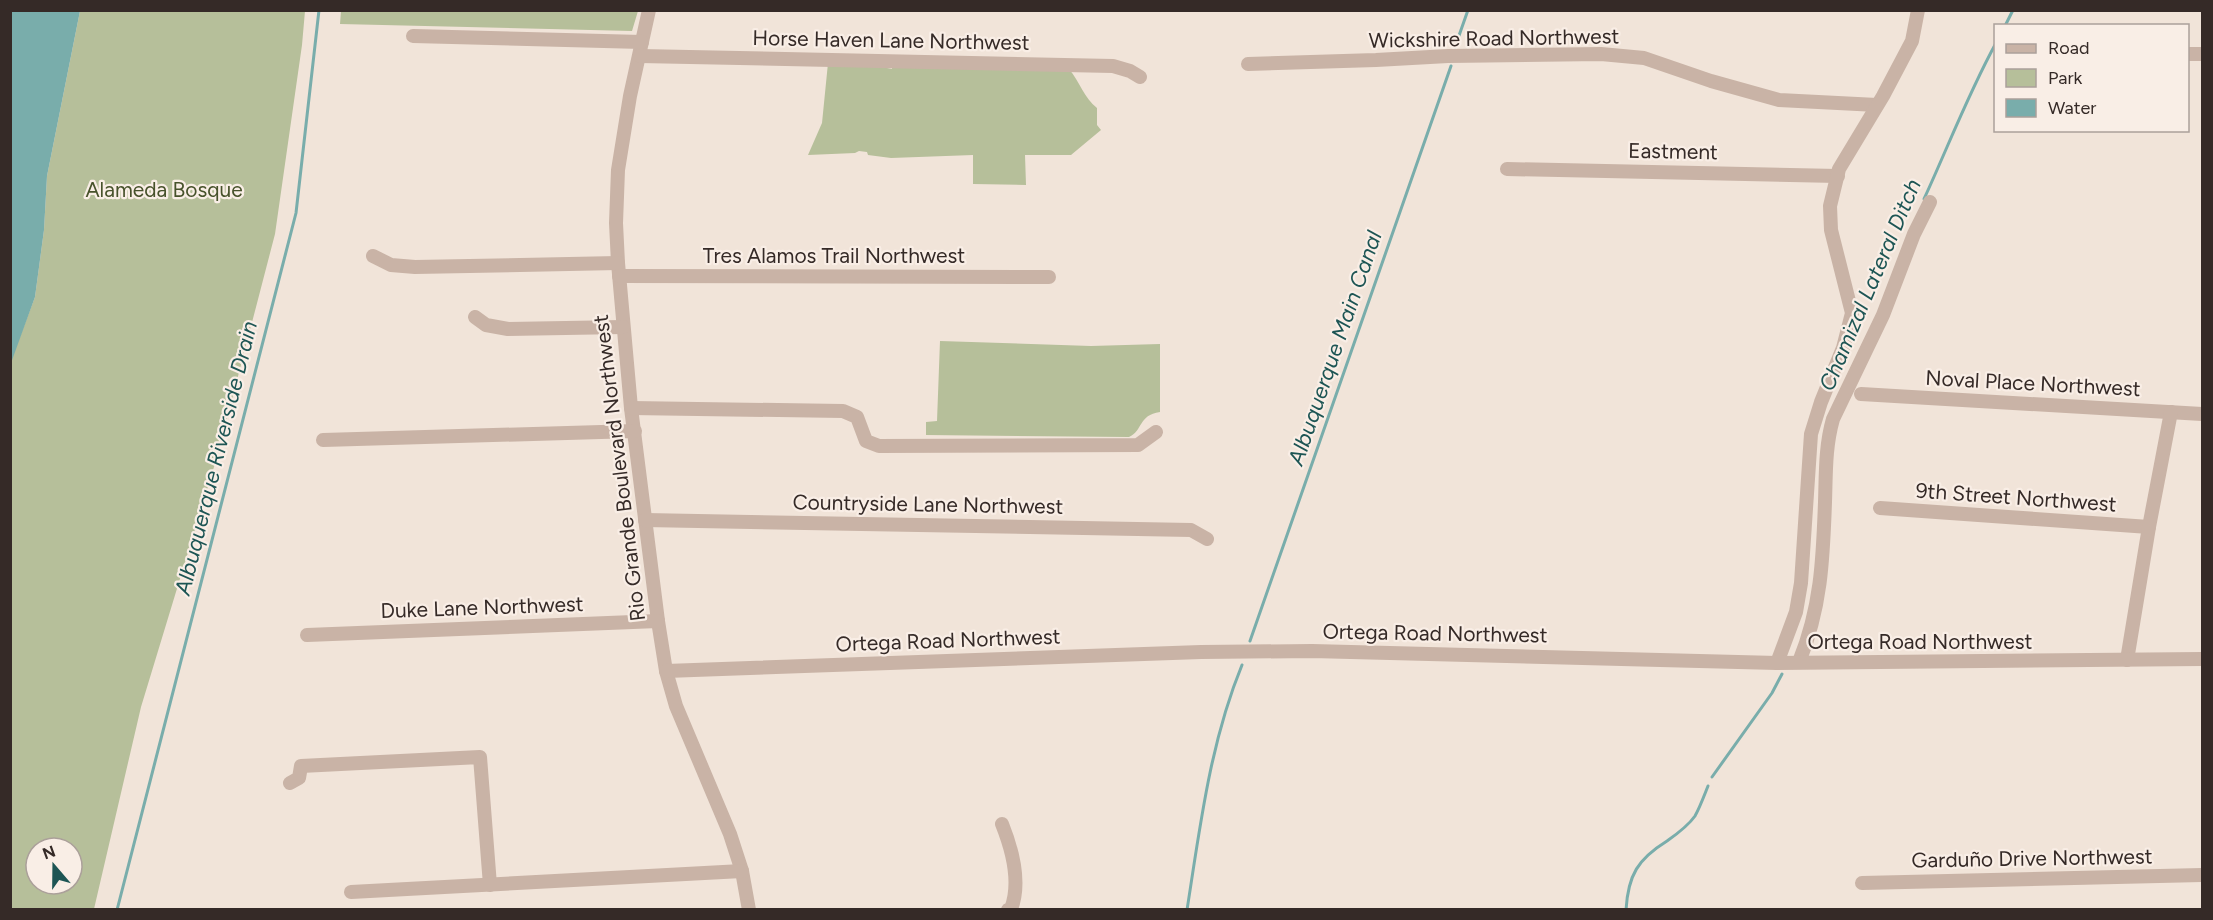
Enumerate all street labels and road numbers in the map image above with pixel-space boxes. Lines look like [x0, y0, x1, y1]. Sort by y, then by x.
street label: Wickshire Road Northwest [1368, 23, 1620, 53]
street label: Horse Haven Lane Northwest [752, 25, 1030, 55]
street label: Eastment [1628, 138, 1718, 164]
street label: Tres Alamos Trail Northwest [703, 243, 965, 268]
street label: Rio Grande Boulevard Northwest [588, 313, 650, 623]
street label: Noval Place Northwest [1925, 365, 2141, 401]
street label: 9th Street Northwest [1915, 478, 2117, 516]
street label: Countryside Lane Northwest [792, 489, 1064, 519]
street label: Duke Lane Northwest [380, 591, 584, 623]
street label: Ortega Road Northwest [1322, 619, 1548, 647]
street label: Ortega Road Northwest [835, 624, 1061, 656]
street label: Ortega Road Northwest [1808, 629, 2033, 654]
street label: Garduño Drive Northwest [1911, 843, 2153, 873]

